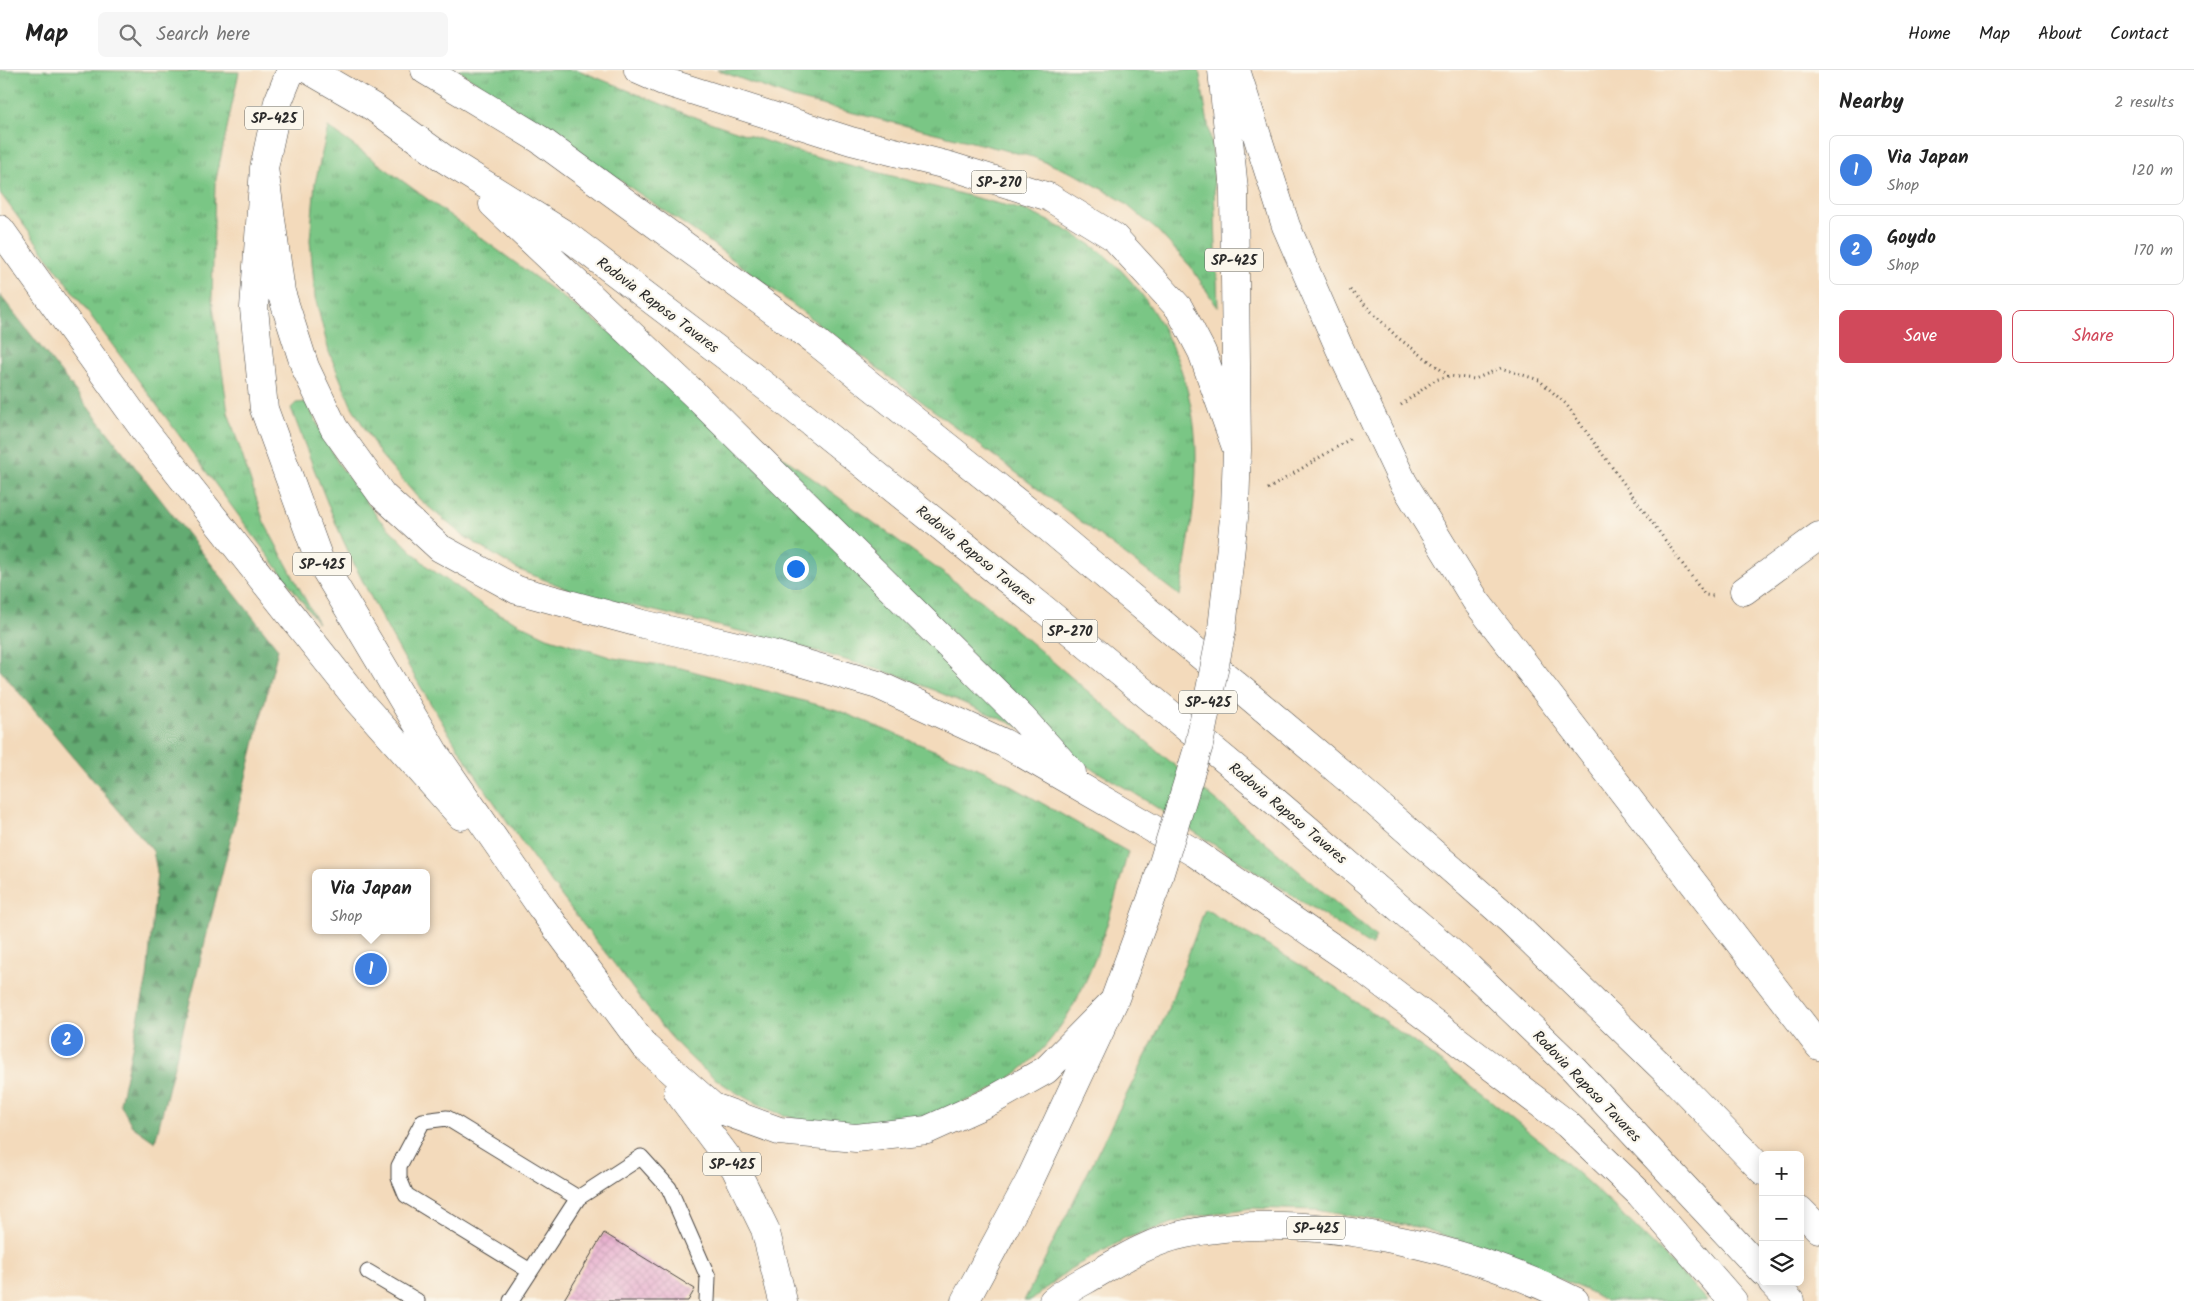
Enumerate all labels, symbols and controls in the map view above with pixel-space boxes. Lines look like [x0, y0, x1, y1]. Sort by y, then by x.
search box [98, 12, 448, 57]
text: Map [25, 15, 68, 54]
text: Search here [156, 20, 250, 50]
text: Home [1908, 20, 1951, 49]
text: Map [1979, 20, 2010, 49]
text: About [2038, 20, 2082, 49]
text: Contact [2110, 20, 2169, 49]
icon: search [116, 21, 144, 49]
text: Nearby [1839, 86, 1904, 119]
text: 2 results [2114, 90, 2174, 115]
road number: SP-425 [245, 106, 303, 129]
text: Via Japan [1887, 143, 1968, 173]
text: 1 [1854, 158, 1858, 183]
text: 120 m [2132, 158, 2173, 183]
road number: SP-270 [972, 170, 1026, 194]
text: Shop [1887, 173, 1919, 198]
text: Goydo [1887, 223, 1936, 253]
text: 2 [1851, 238, 1861, 263]
text: 170 m [2133, 238, 2173, 263]
road number: SP-425 [1205, 248, 1263, 272]
street label: Rodovia Raposo Tavares [591, 252, 724, 360]
text: Shop [1887, 253, 1919, 278]
button: Save [1839, 310, 2002, 363]
button: Share [2012, 310, 2174, 363]
street label: Rodovia Raposo Tavares [910, 500, 1041, 612]
road number: SP-425 [293, 552, 351, 576]
your location [783, 556, 809, 582]
road number: SP-270 [1042, 620, 1098, 642]
road number: SP-425 [1179, 690, 1237, 714]
street label: Rodovia Raposo Tavares [1223, 757, 1352, 871]
popup [312, 869, 430, 934]
text: Via Japan [330, 874, 412, 904]
text: Shop [330, 904, 362, 929]
pin: 1 [355, 950, 387, 988]
pin: 2 [51, 1021, 83, 1059]
street label: Rodovia Raposo Tavares [1526, 1025, 1647, 1149]
map controls [1759, 1151, 1804, 1286]
button: + [1759, 1151, 1804, 1196]
road number: SP-425 [703, 1152, 761, 1176]
button: − [1759, 1196, 1804, 1241]
road number: SP-425 [1287, 1216, 1345, 1240]
button: layers [1759, 1241, 1804, 1286]

